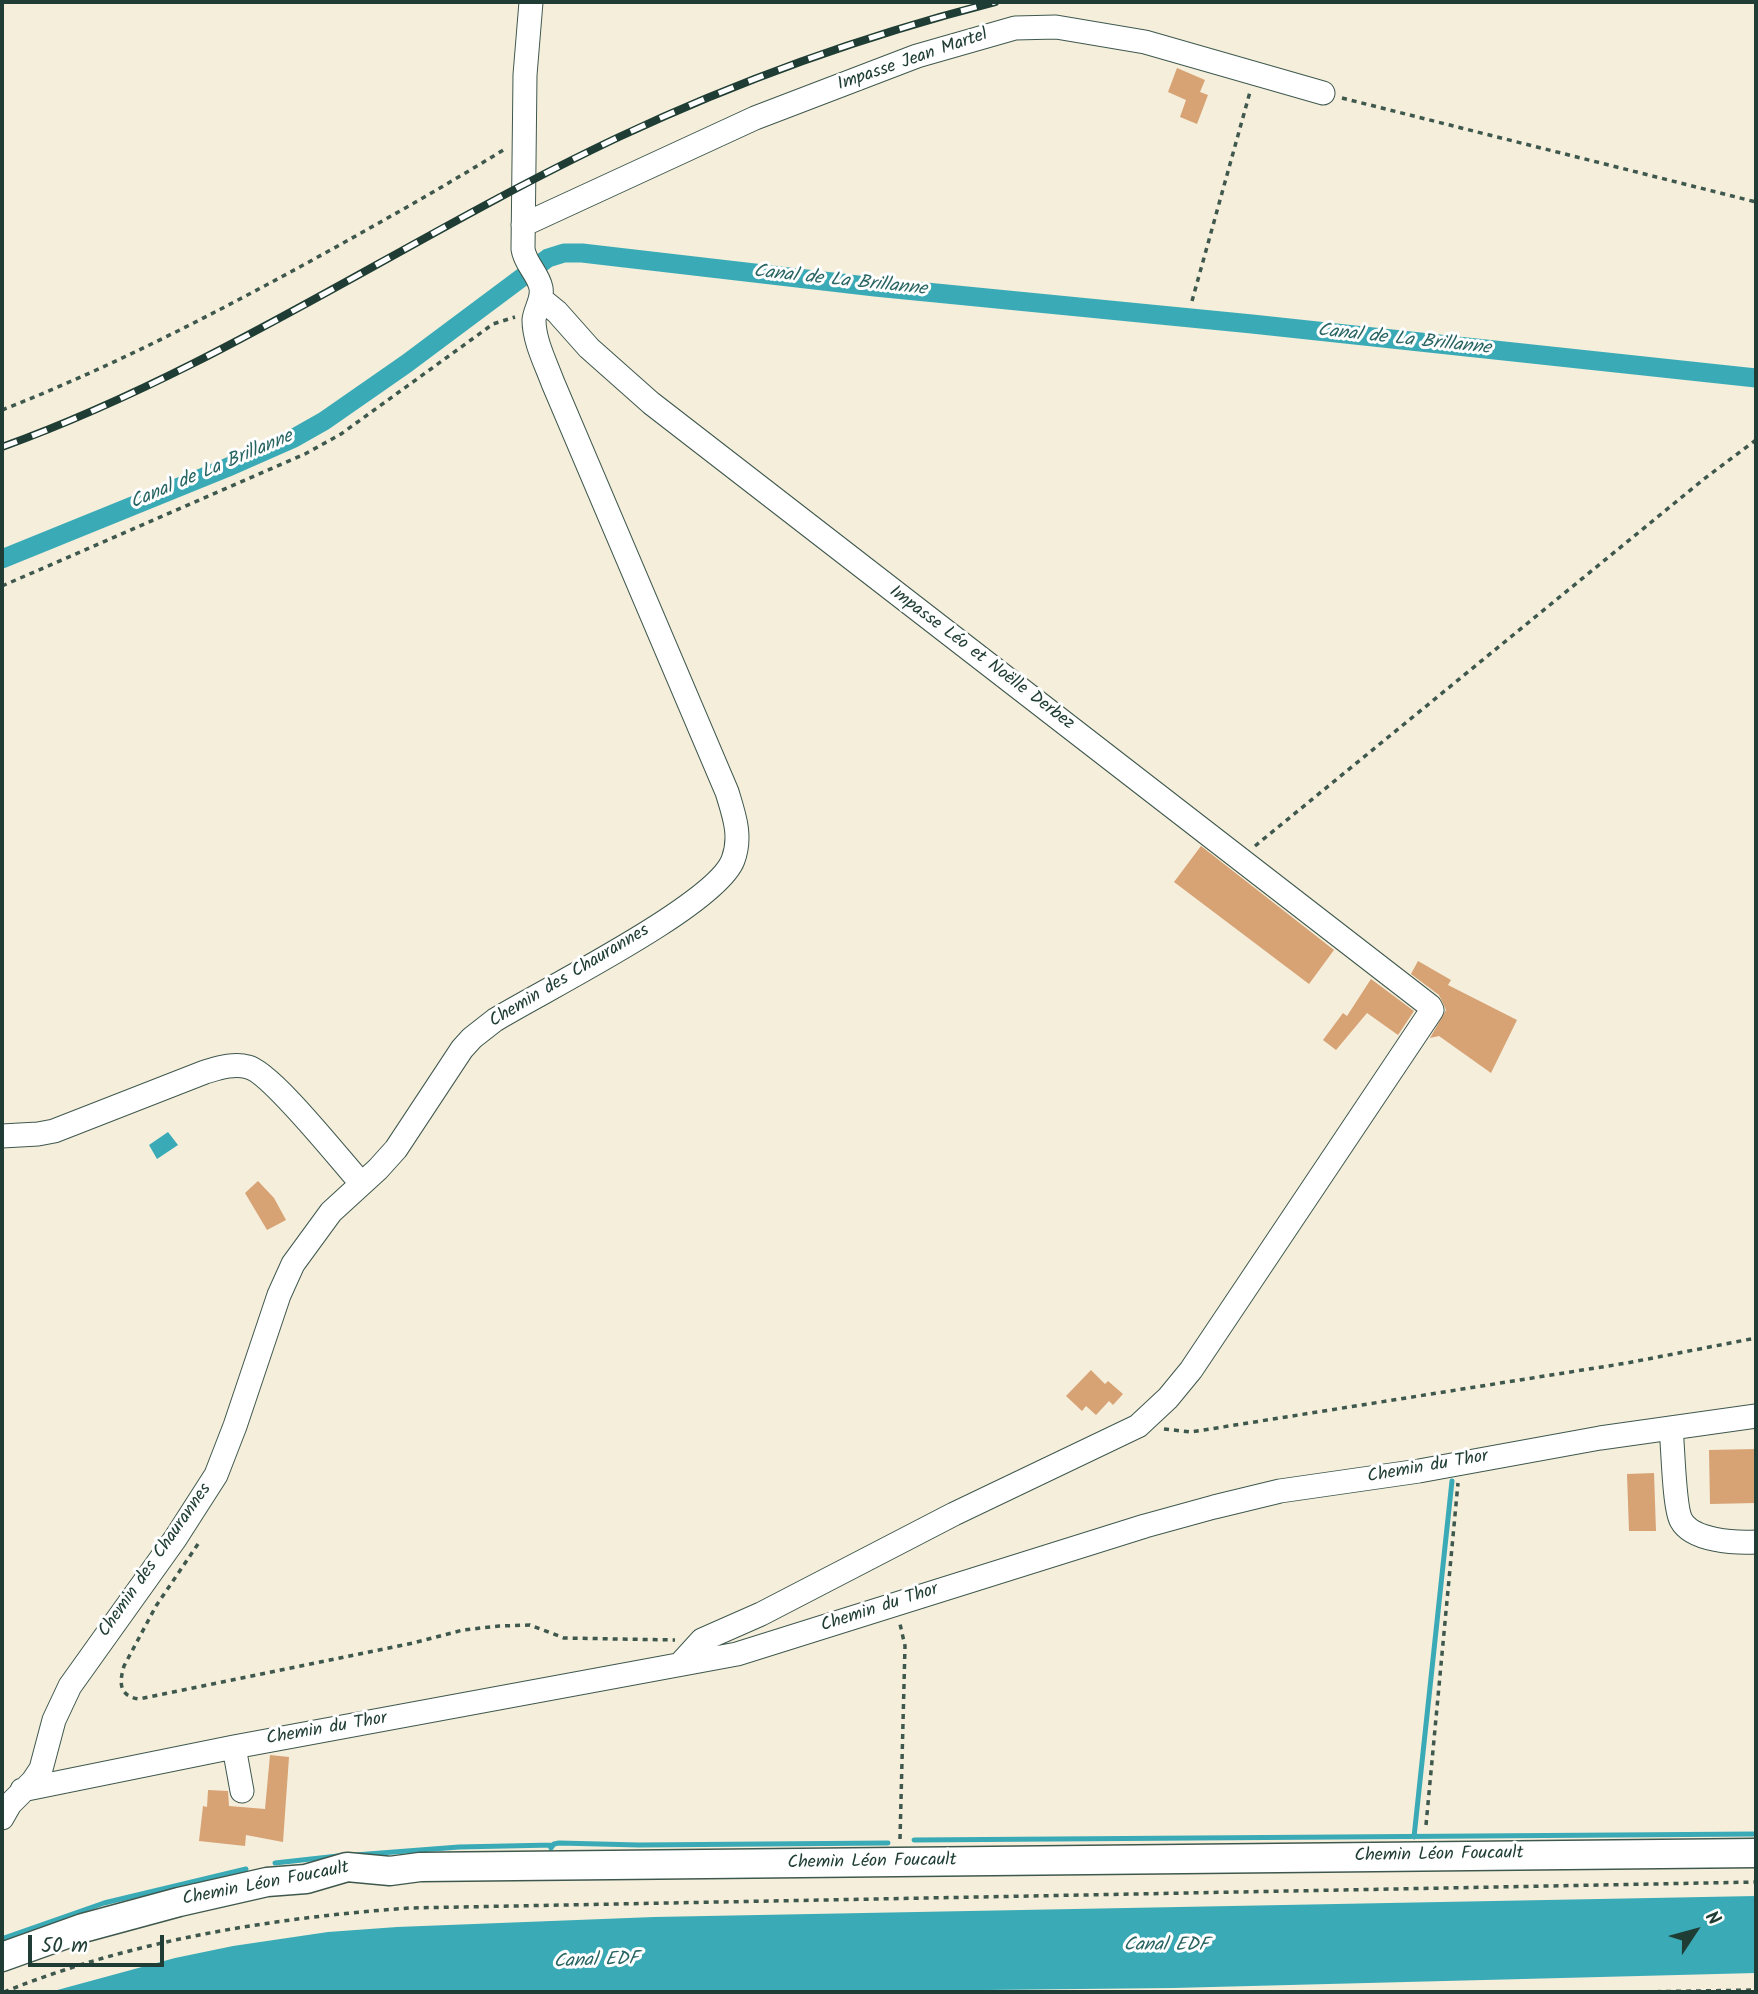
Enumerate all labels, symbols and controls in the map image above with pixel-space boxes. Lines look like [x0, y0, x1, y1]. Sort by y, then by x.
street label: Impasse Jean Martel [835, 25, 991, 97]
water label: Canal de La Brillanne [752, 262, 928, 302]
water label: Canal de La Brillanne [1316, 321, 1492, 361]
water label: Canal de La Brillanne [127, 426, 297, 516]
street label: Impasse Léo et Noëlle Derbez [884, 582, 1078, 736]
street label: Chemin des Chaurannes [486, 921, 654, 1033]
street label: Chemin du Thor [1366, 1447, 1490, 1489]
street label: Chemin des Chaurannes [95, 1480, 217, 1642]
street label: Chemin du Thor [819, 1580, 941, 1638]
street label: Chemin du Thor [265, 1709, 389, 1751]
street label: Chemin Léon Foucault [1354, 1844, 1524, 1868]
street label: Chemin Léon Foucault [787, 1851, 957, 1875]
street label: Chemin Léon Foucault [181, 1858, 351, 1912]
north arrow [1660, 1896, 1730, 1966]
text: N [1696, 1905, 1728, 1932]
scale bar [32, 1920, 168, 1964]
text: 50 m [41, 1930, 88, 1963]
water label: Canal EDF [1124, 1936, 1208, 1958]
water label: Canal EDF [553, 1949, 639, 1975]

